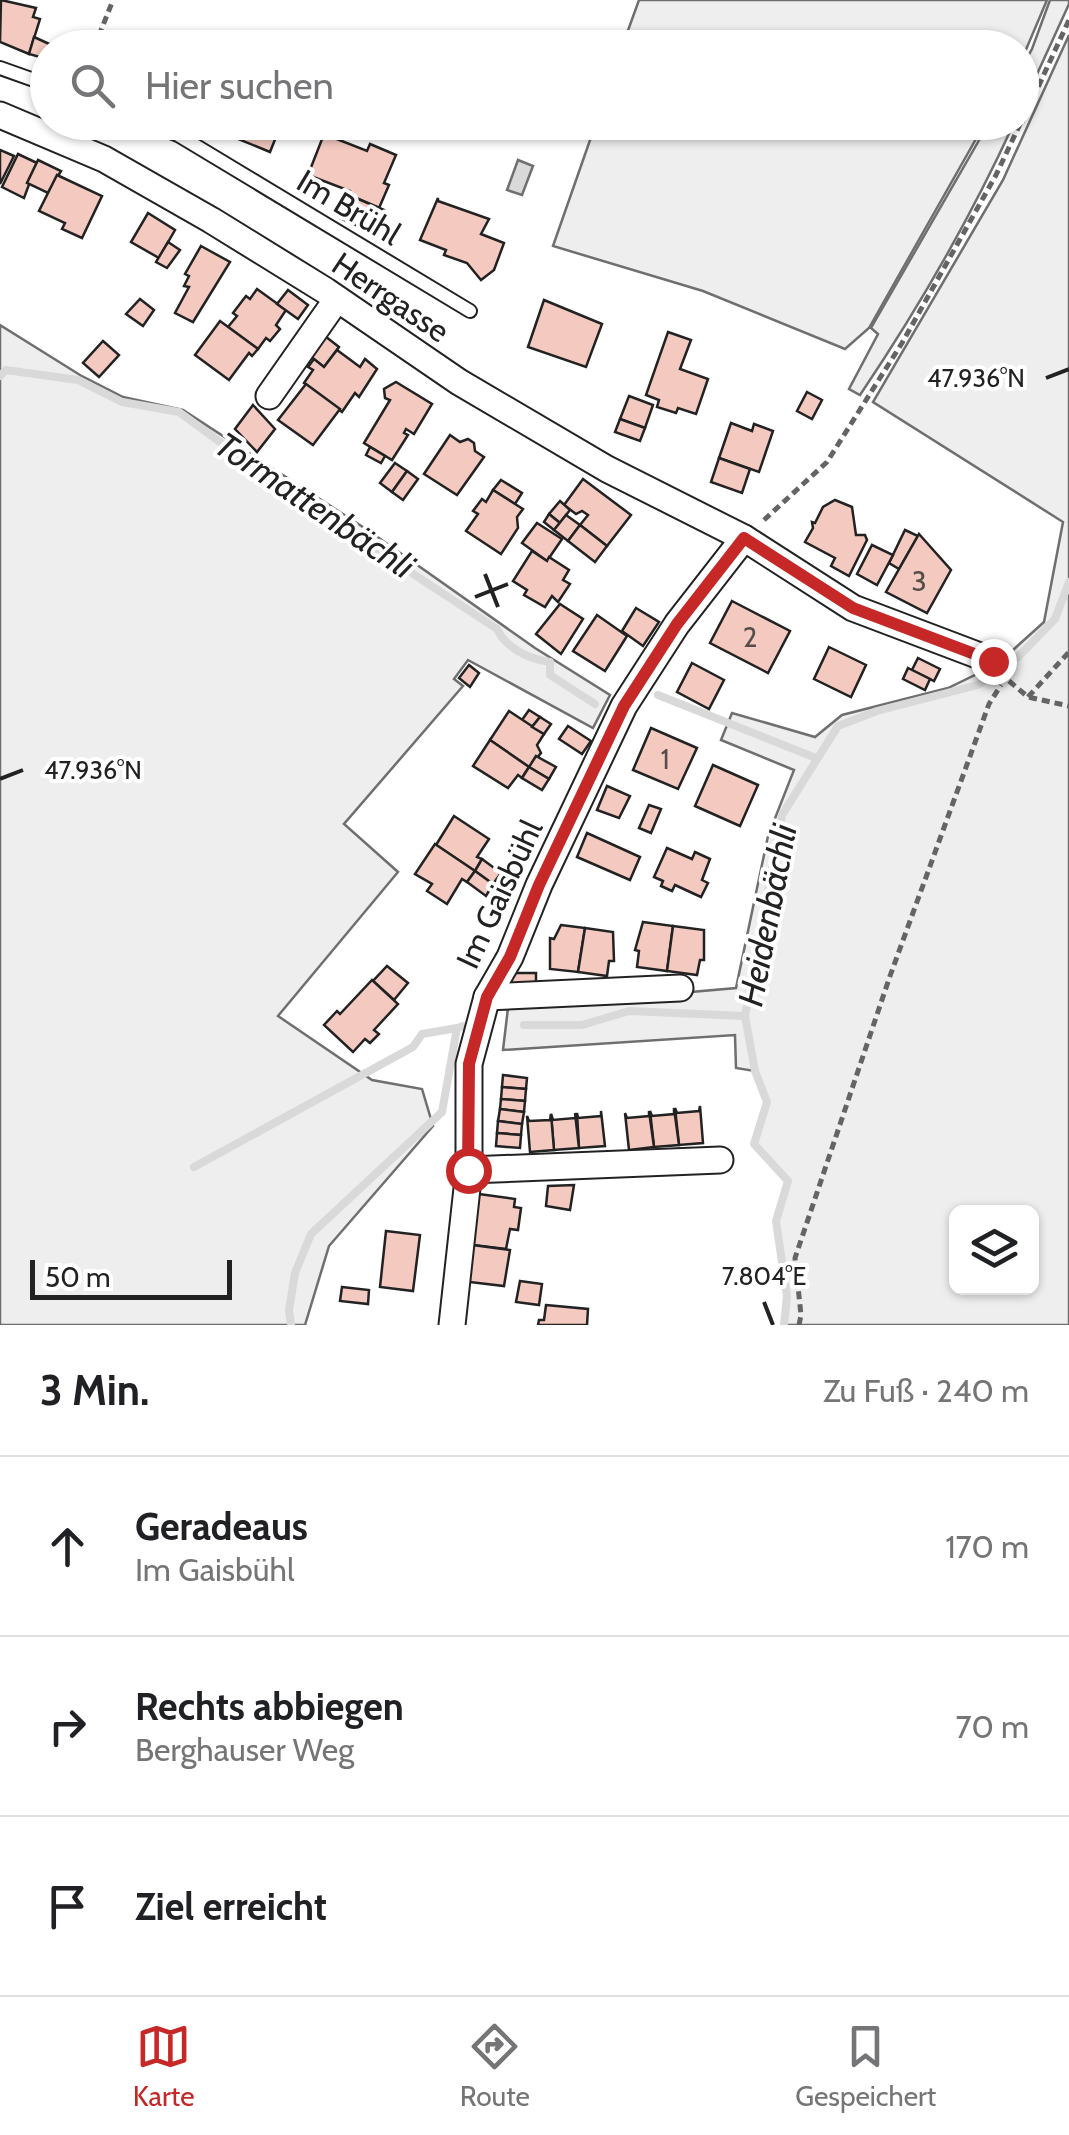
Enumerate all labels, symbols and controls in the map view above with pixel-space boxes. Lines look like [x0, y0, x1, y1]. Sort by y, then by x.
search box [30, 30, 1039, 140]
icon: search [65, 58, 120, 113]
text: Hier suchen [145, 62, 334, 109]
street label: Im Brühl [290, 161, 408, 253]
street label: Herrgasse [325, 244, 457, 350]
text: 47.936°N [927, 363, 1025, 393]
water label: Tormattenbächli [207, 423, 423, 588]
house number: 3 [911, 564, 927, 598]
house number: 2 [743, 620, 757, 654]
route end [971, 639, 1017, 685]
house number: 1 [660, 742, 670, 776]
text: 47.936°N [44, 755, 142, 785]
street label: Im Gaisbühl [448, 813, 551, 975]
water label: Heidenbächli [728, 820, 806, 1010]
route start [446, 1148, 492, 1194]
map controls [949, 1205, 1039, 1295]
button: layers [949, 1205, 1039, 1295]
scale bar [30, 1255, 232, 1300]
text: 50 m [45, 1260, 111, 1294]
text: 7.804°E [722, 1261, 806, 1291]
text: 3 Min. [40, 1364, 149, 1416]
text: Zu Fuß · 240 m [823, 1371, 1029, 1410]
text: Geradeaus [135, 1503, 308, 1550]
icon: ahead [40, 1519, 95, 1574]
text: 170 m [945, 1527, 1029, 1566]
text: Im Gaisbühl [135, 1550, 294, 1589]
text: Rechts abbiegen [135, 1683, 404, 1730]
icon: right [40, 1699, 95, 1754]
text: 70 m [956, 1707, 1029, 1746]
text: Berghauser Weg [135, 1730, 354, 1769]
icon: arrive [40, 1879, 95, 1934]
text: Ziel erreicht [135, 1883, 327, 1930]
tab: Karte [133, 2019, 194, 2113]
tab: Route [460, 2019, 530, 2113]
tab: Gespeichert [795, 2019, 936, 2113]

